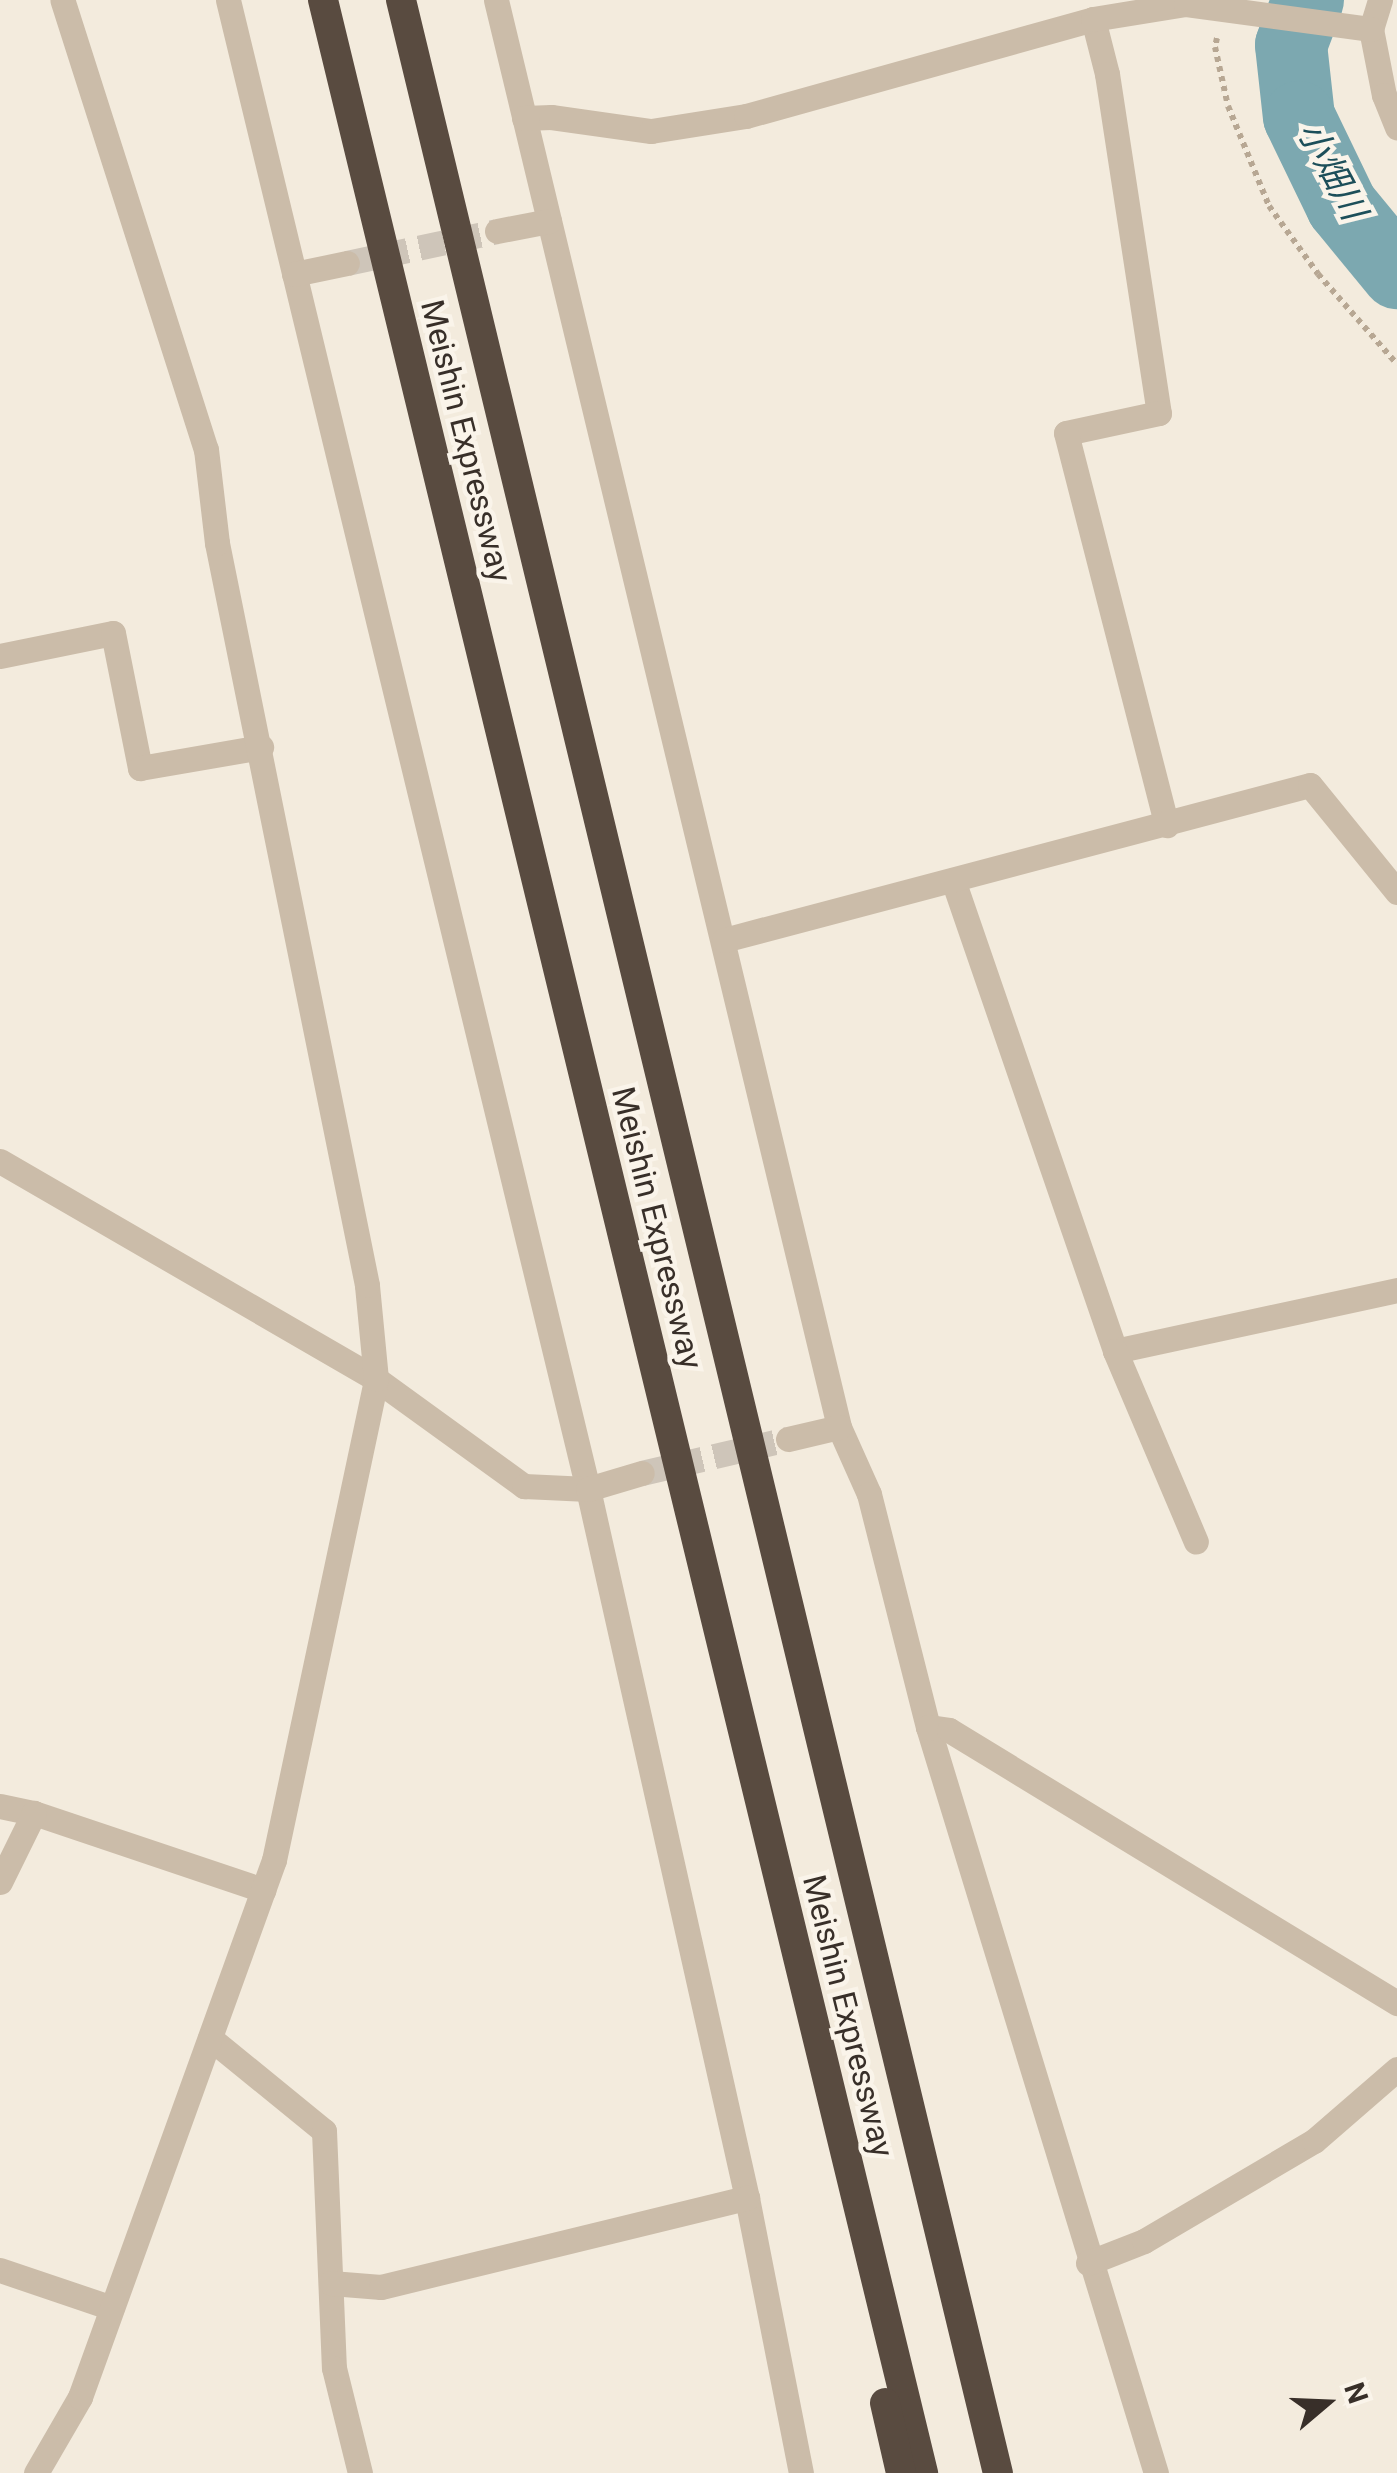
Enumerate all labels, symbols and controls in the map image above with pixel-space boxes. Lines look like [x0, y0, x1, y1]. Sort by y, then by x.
water label: 小畑川 [1288, 115, 1374, 227]
street label: Meishin Expressway [412, 296, 520, 586]
street label: Meishin Expressway [603, 1083, 711, 1373]
street label: Meishin Expressway [794, 1871, 902, 2161]
north arrow [1277, 2353, 1377, 2453]
text: N [1337, 2378, 1375, 2408]

